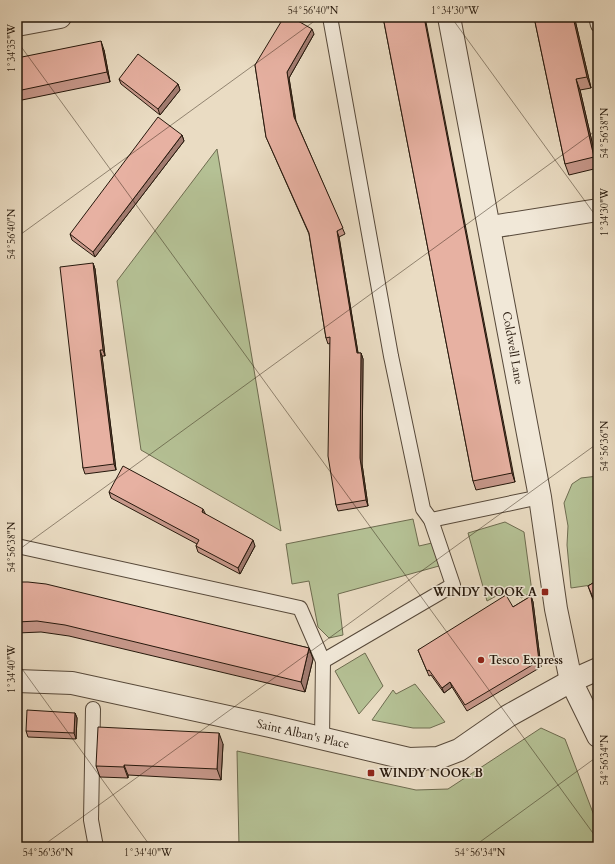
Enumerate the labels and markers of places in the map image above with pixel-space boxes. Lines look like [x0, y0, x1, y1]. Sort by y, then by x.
place label: WINDY NOOK A [432, 584, 537, 600]
marker: WINDY NOOK A [540, 587, 550, 597]
place label: Tesco Express [489, 652, 563, 668]
marker: Tesco Express [476, 655, 486, 665]
place label: WINDY NOOK B [378, 765, 483, 781]
marker: WINDY NOOK B [366, 768, 376, 778]

